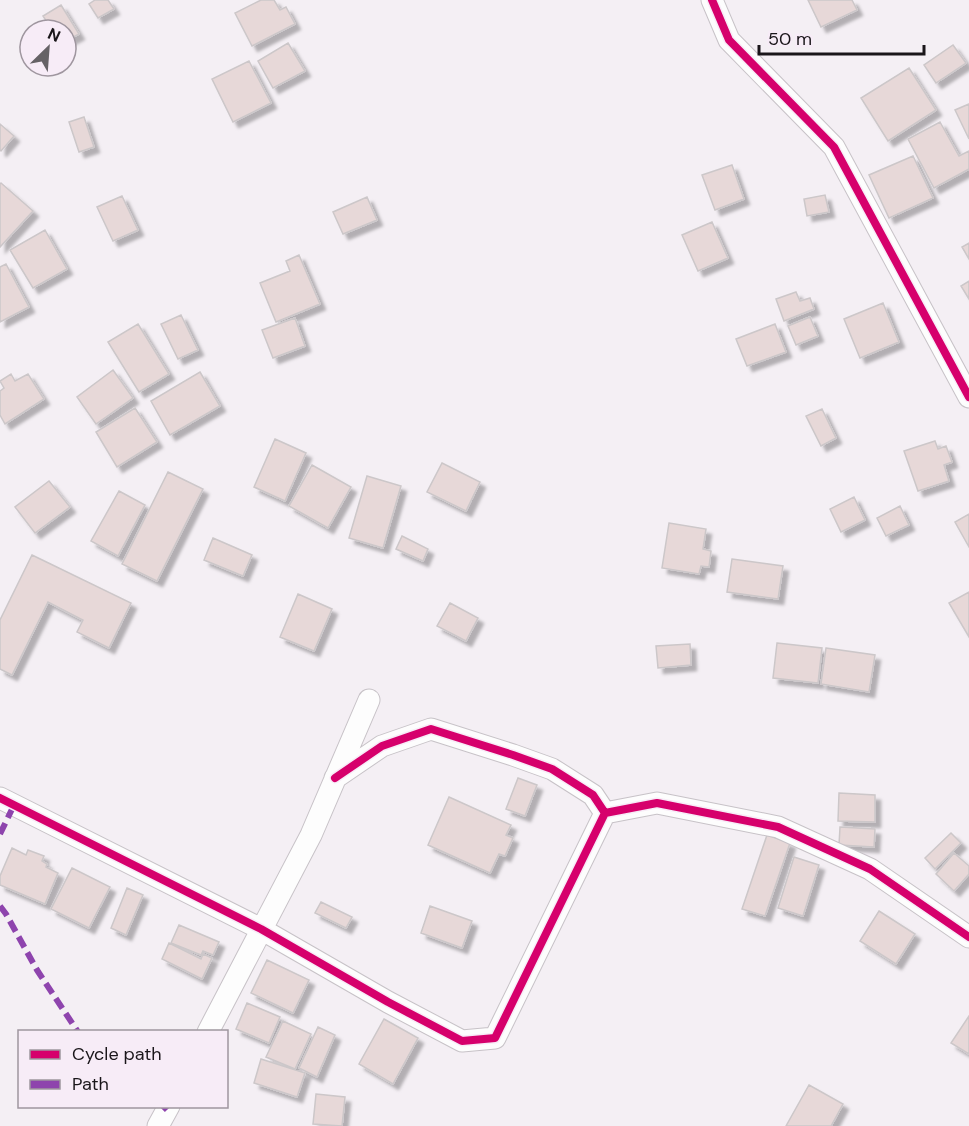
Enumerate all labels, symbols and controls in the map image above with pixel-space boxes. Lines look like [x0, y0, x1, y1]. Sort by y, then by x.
north arrow [18, 18, 78, 78]
scale bar [759, 18, 924, 56]
text: N [44, 23, 64, 47]
text: 50 m [768, 27, 812, 51]
legend [18, 1030, 228, 1108]
text: Cycle path [72, 1042, 162, 1066]
text: Path [72, 1072, 109, 1096]

